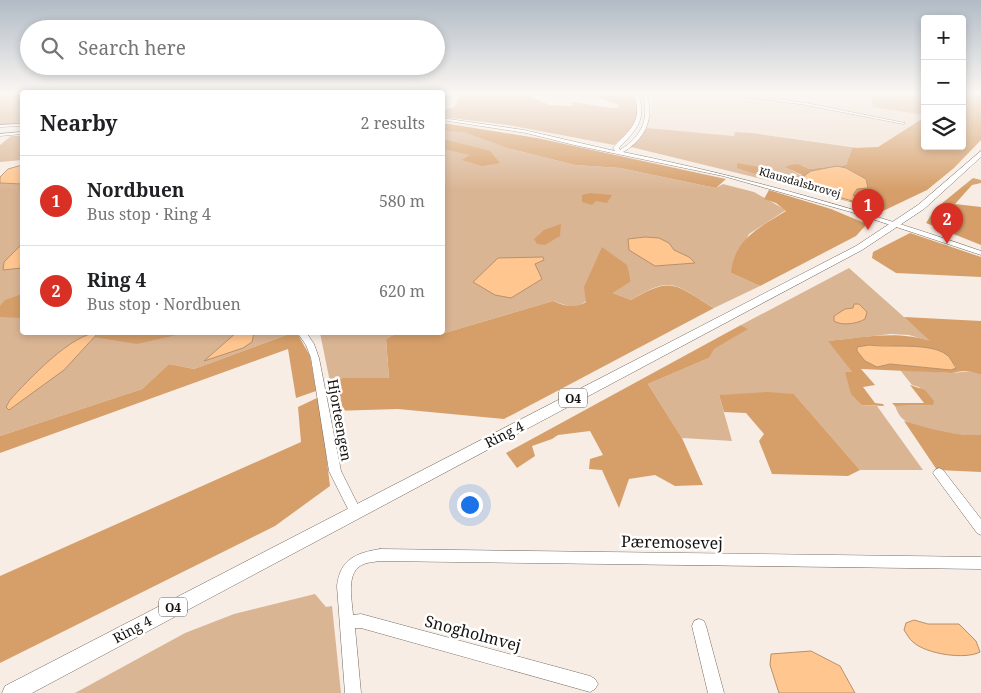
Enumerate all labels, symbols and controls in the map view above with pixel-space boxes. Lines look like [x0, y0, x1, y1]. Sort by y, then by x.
map controls [921, 15, 966, 150]
button: + [921, 15, 966, 60]
search box [20, 20, 445, 75]
icon: search [38, 34, 66, 62]
text: Search here [78, 35, 186, 61]
button: − [921, 60, 966, 105]
button: layers [921, 105, 966, 150]
text: Nearby [40, 109, 118, 137]
text: 2 results [361, 112, 425, 134]
street label: Klausdalsbrovej [757, 163, 843, 201]
text: Nordbuen [87, 177, 184, 203]
pin: 1 [852, 189, 884, 230]
text: 1 [51, 190, 61, 212]
text: 580 m [379, 190, 425, 212]
text: Bus stop · Ring 4 [87, 203, 211, 225]
pin: 2 [931, 203, 963, 244]
text: Ring 4 [87, 267, 146, 293]
text: 2 [51, 280, 61, 302]
text: 620 m [379, 280, 425, 302]
text: Bus stop · Nordbuen [87, 293, 241, 315]
street label: Hjorteengen [323, 377, 357, 463]
road number: O4 [559, 388, 587, 408]
street label: Ring 4 [481, 416, 527, 452]
your location [457, 492, 483, 518]
street label: Pæremosevej [621, 530, 723, 554]
road number: O4 [159, 598, 187, 616]
street label: Snogholmvej [422, 610, 524, 656]
street label: Ring 4 [109, 611, 155, 647]

